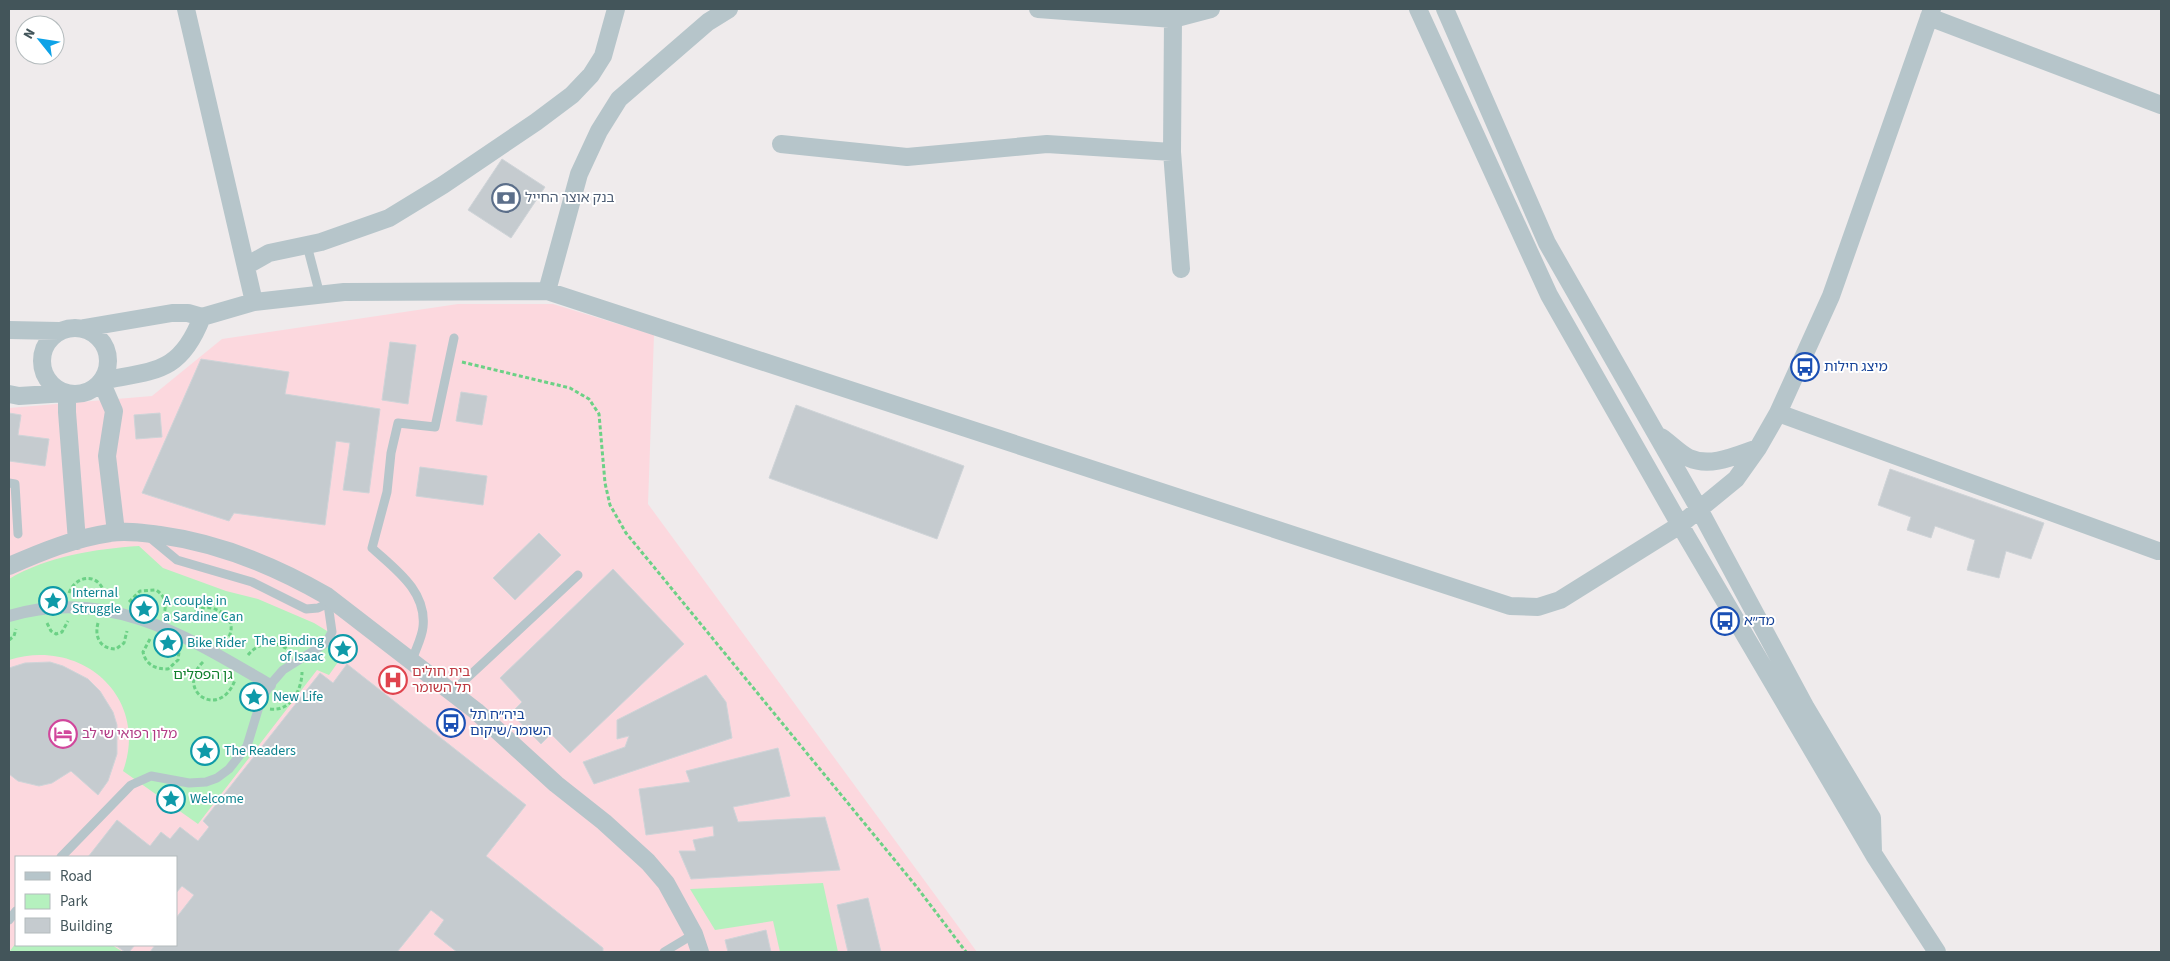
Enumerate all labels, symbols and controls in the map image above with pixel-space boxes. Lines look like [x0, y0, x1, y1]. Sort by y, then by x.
north arrow [15, 15, 65, 65]
text: N [19, 25, 41, 43]
bank icon: בנק אוצר החייל [491, 183, 521, 213]
place label: בנק אוצר החייל [525, 188, 614, 208]
bus stop icon: מיצג חילות [1790, 352, 1820, 382]
place label: מיצג חילות [1824, 357, 1888, 377]
place label: Internal Struggle [72, 583, 121, 619]
place icon: Internal Struggle [38, 586, 68, 616]
place label: A couple in a Sardine Can [163, 591, 243, 627]
place icon: A couple in a Sardine Can [129, 594, 159, 624]
bus stop icon: מד״א [1710, 606, 1740, 636]
place label: מד״א [1744, 611, 1775, 631]
place icon: Bike Rider [153, 628, 183, 658]
place label: The Binding of Isaac [254, 631, 325, 667]
place label: Bike Rider [187, 633, 246, 653]
place icon: The Binding of Isaac [328, 634, 358, 664]
place label: בית חולים תל השומר [412, 662, 471, 698]
park label: גן הפסלים [173, 665, 233, 685]
hospital icon: בית חולים תל השומר [378, 665, 408, 695]
place icon: New Life [239, 682, 269, 712]
place label: New Life [273, 687, 323, 707]
place label: ביה״ח תל השומר/שיקום [470, 705, 551, 741]
bus stop icon: ביה״ח תל השומר/שיקום [436, 708, 466, 738]
hotel icon: מלון רפואי שי לב [48, 719, 78, 749]
place label: מלון רפואי שי לב [82, 724, 177, 744]
place icon: The Readers [190, 736, 220, 766]
place label: The Readers [224, 741, 296, 761]
place icon: Welcome [156, 784, 186, 814]
place label: Welcome [190, 789, 244, 809]
legend [15, 856, 178, 946]
text: Road [60, 866, 92, 887]
text: Park [60, 891, 89, 912]
text: Building [60, 916, 113, 937]

